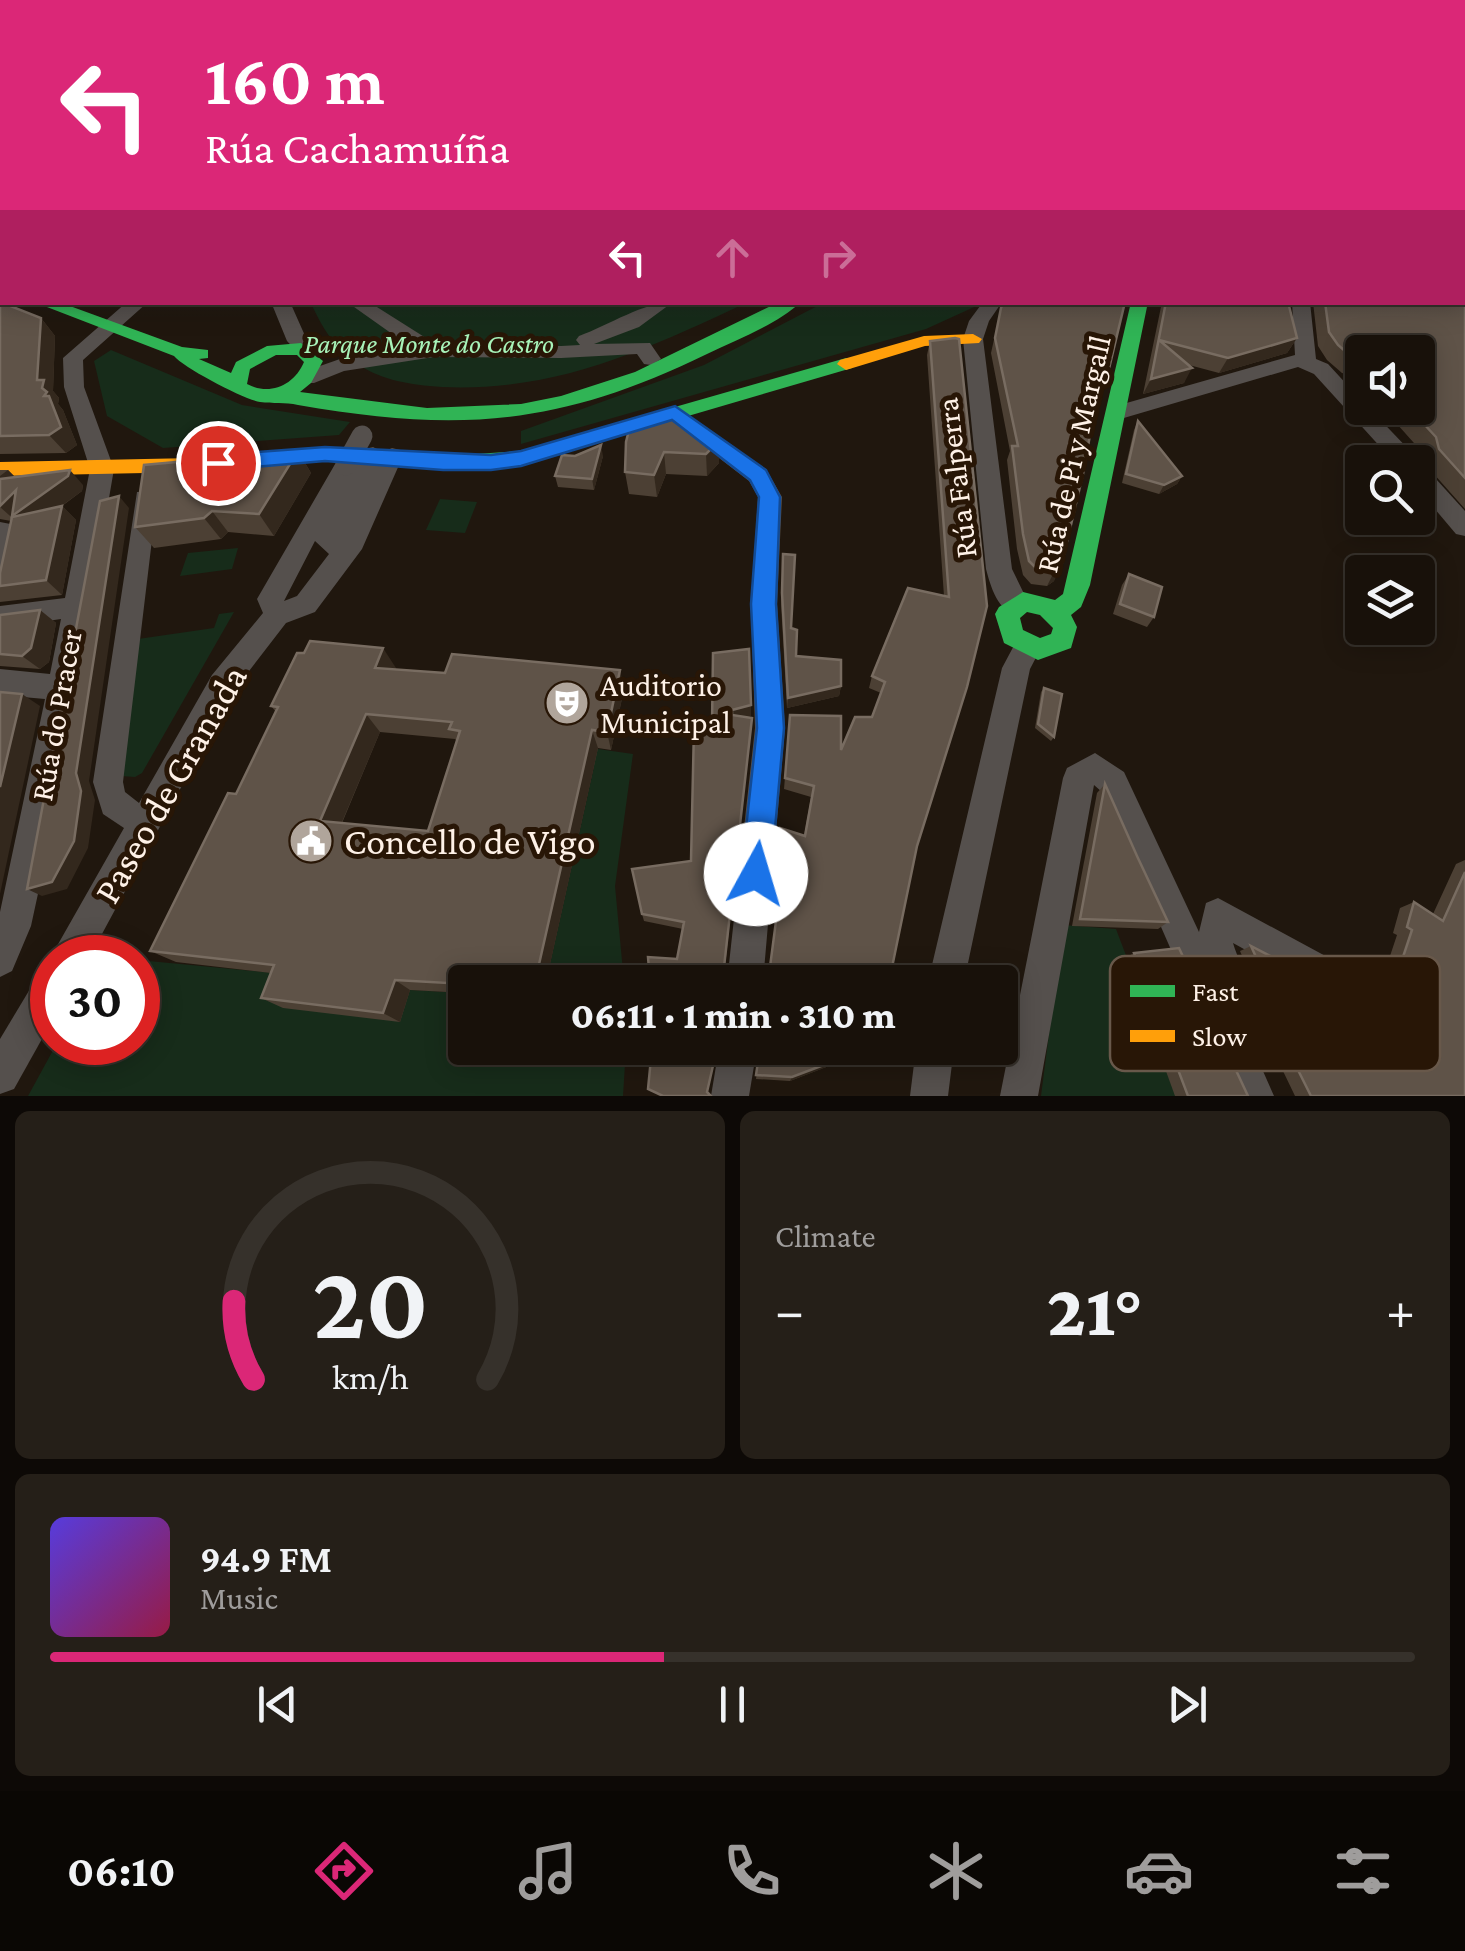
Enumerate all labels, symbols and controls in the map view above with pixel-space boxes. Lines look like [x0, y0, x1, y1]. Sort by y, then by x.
icon: left [40, 40, 170, 170]
text: 160 m [205, 41, 385, 119]
text: Rúa Cachamuíña [205, 123, 510, 173]
icon: left [600, 230, 655, 285]
icon: ahead [705, 230, 760, 285]
icon: right [810, 230, 865, 285]
park label: Parque Monte do Castro [304, 328, 554, 359]
street label: Rúa de Pi y Margall [1028, 332, 1118, 576]
map controls [1345, 335, 1435, 645]
button: sound [1345, 335, 1435, 425]
street label: Rúa Falperra [928, 396, 984, 560]
pin [176, 421, 261, 506]
icon: arrive [191, 436, 246, 491]
button: search [1345, 445, 1435, 535]
button: layers [1345, 555, 1435, 645]
street label: Rúa do Pracer [23, 626, 89, 804]
street label: Paseo de Granada [85, 658, 255, 910]
place label: Auditorio Municipal [600, 667, 731, 740]
theatre icon: Auditorio Municipal [544, 680, 590, 726]
public building icon: Concello de Vigo [288, 818, 334, 864]
place label: Concello de Vigo [344, 820, 596, 862]
position arrow [704, 822, 808, 926]
speed limit sign: 30 [30, 935, 160, 1065]
legend [1110, 956, 1440, 1071]
text: Fast [1192, 976, 1239, 1007]
text: 06:11 · 1 min · 310 m [570, 994, 896, 1036]
text: Slow [1192, 1021, 1247, 1052]
text: Climate [775, 1218, 876, 1254]
text: 20 [312, 1244, 428, 1359]
text: 21° [1047, 1268, 1143, 1351]
text: − [775, 1280, 804, 1341]
text: + [1386, 1280, 1415, 1341]
text: km/h [331, 1357, 409, 1397]
text: 94.9 FM [200, 1538, 332, 1580]
text: Music [200, 1580, 278, 1616]
icon: previous [250, 1677, 305, 1732]
icon: pause [705, 1677, 760, 1732]
icon: next [1160, 1677, 1215, 1732]
icon: directions [309, 1836, 379, 1906]
icon: music [513, 1836, 583, 1906]
icon: phone [717, 1836, 787, 1906]
icon: climate [921, 1836, 991, 1906]
icon: car [1124, 1836, 1194, 1906]
icon: filters [1328, 1836, 1398, 1906]
text: 06:10 [67, 1846, 175, 1896]

